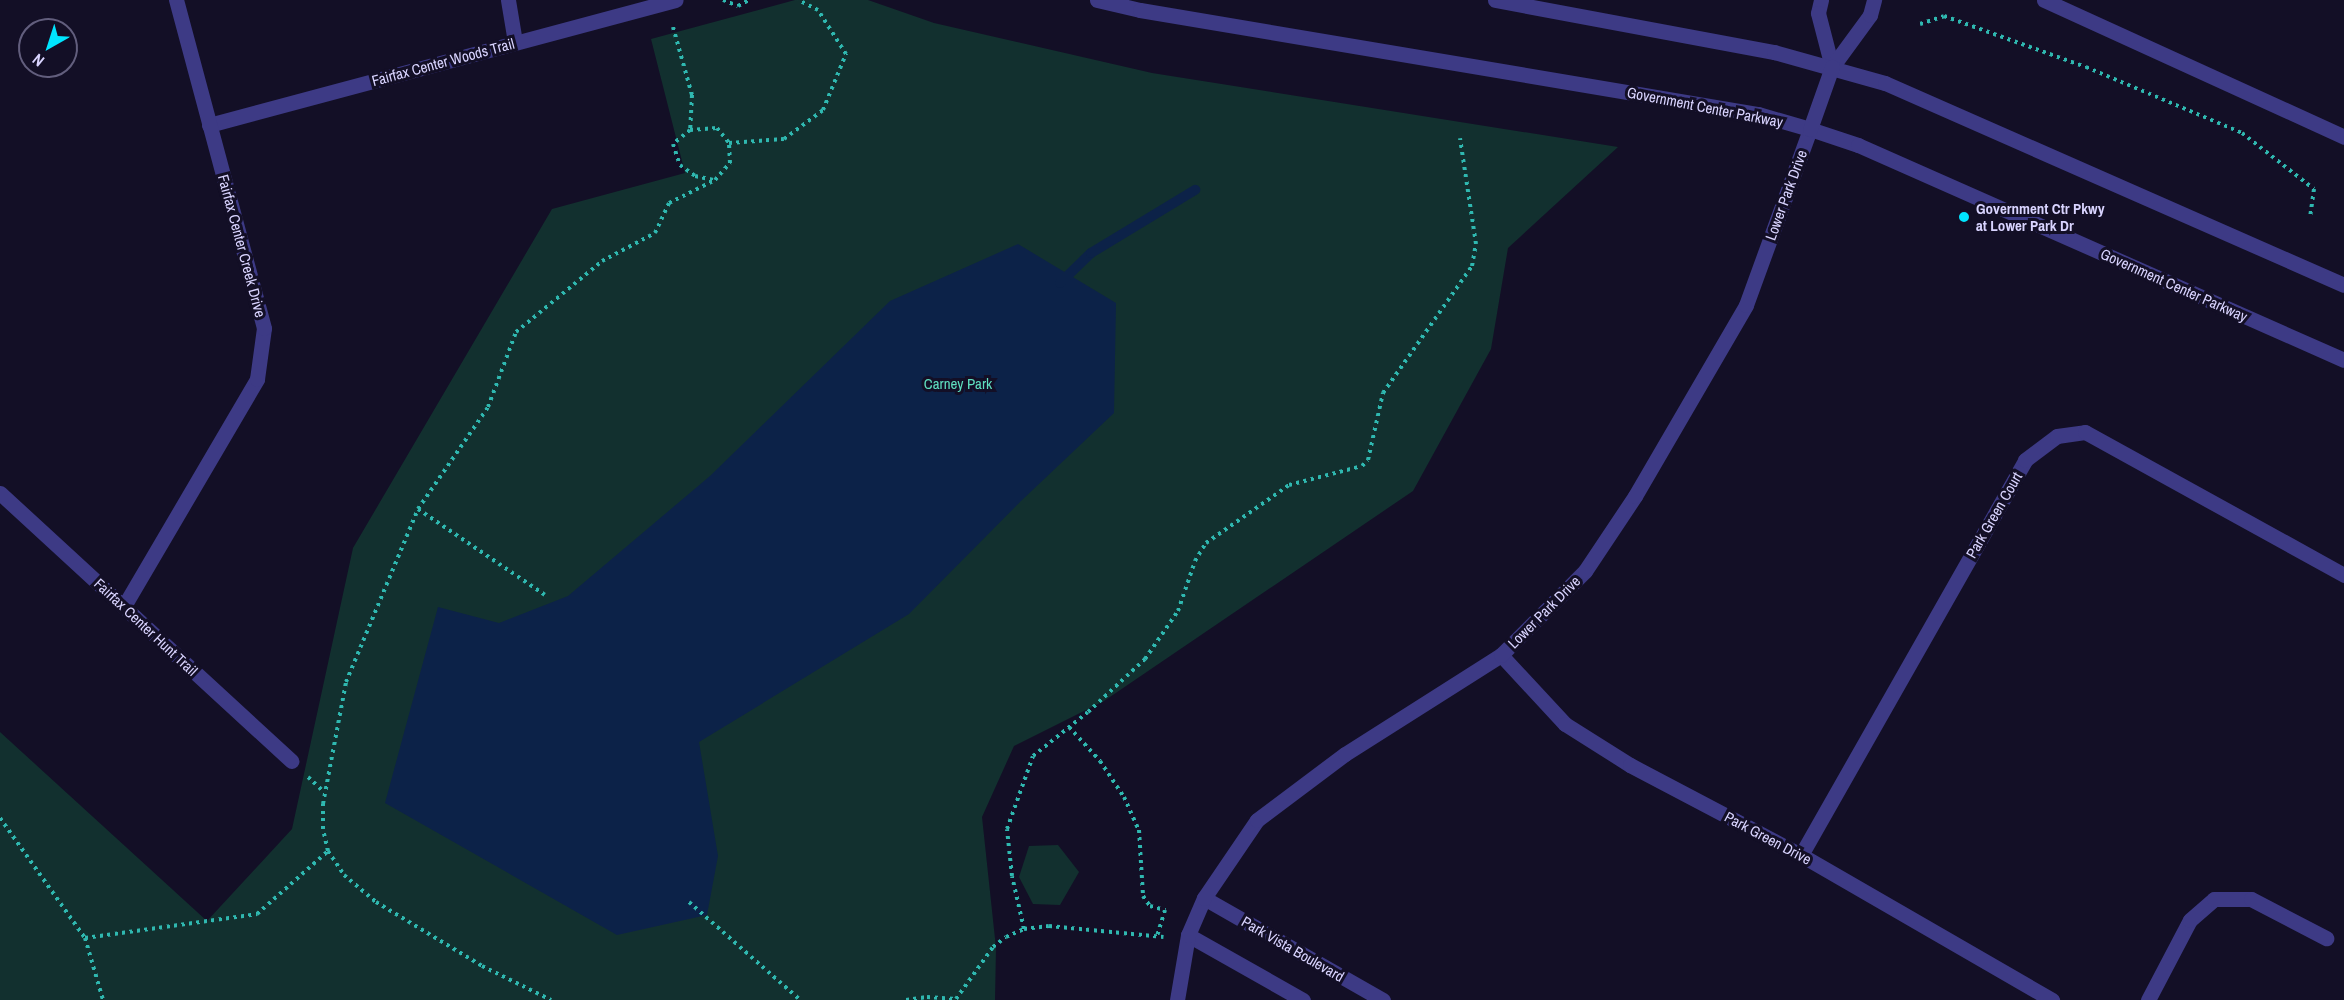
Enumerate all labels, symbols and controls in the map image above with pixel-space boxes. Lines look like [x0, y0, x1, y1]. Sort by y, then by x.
north arrow [18, 18, 78, 78]
street label: Fairfax Center Woods Trail [370, 34, 516, 90]
text: N [27, 49, 49, 72]
street label: Government Center Parkway [1625, 83, 1785, 131]
street label: Lower Park Drive [1761, 147, 1811, 243]
street label: Fairfax Center Creek Drive [214, 173, 270, 319]
place label: Government Ctr Pkwy at Lower Park Dr [1976, 199, 2105, 234]
marker: Government Ctr Pkwy at Lower Park Dr [1957, 210, 1971, 224]
street label: Government Center Parkway [2098, 245, 2250, 325]
park label: Carney Park [924, 375, 992, 393]
street label: Park Green Court [1962, 469, 2026, 561]
street label: Lower Park Drive [1504, 572, 1584, 652]
street label: Fairfax Center Hunt Trail [91, 574, 201, 680]
street label: Park Green Drive [1722, 808, 1814, 868]
street label: Park Vista Boulevard [1239, 912, 1347, 986]

